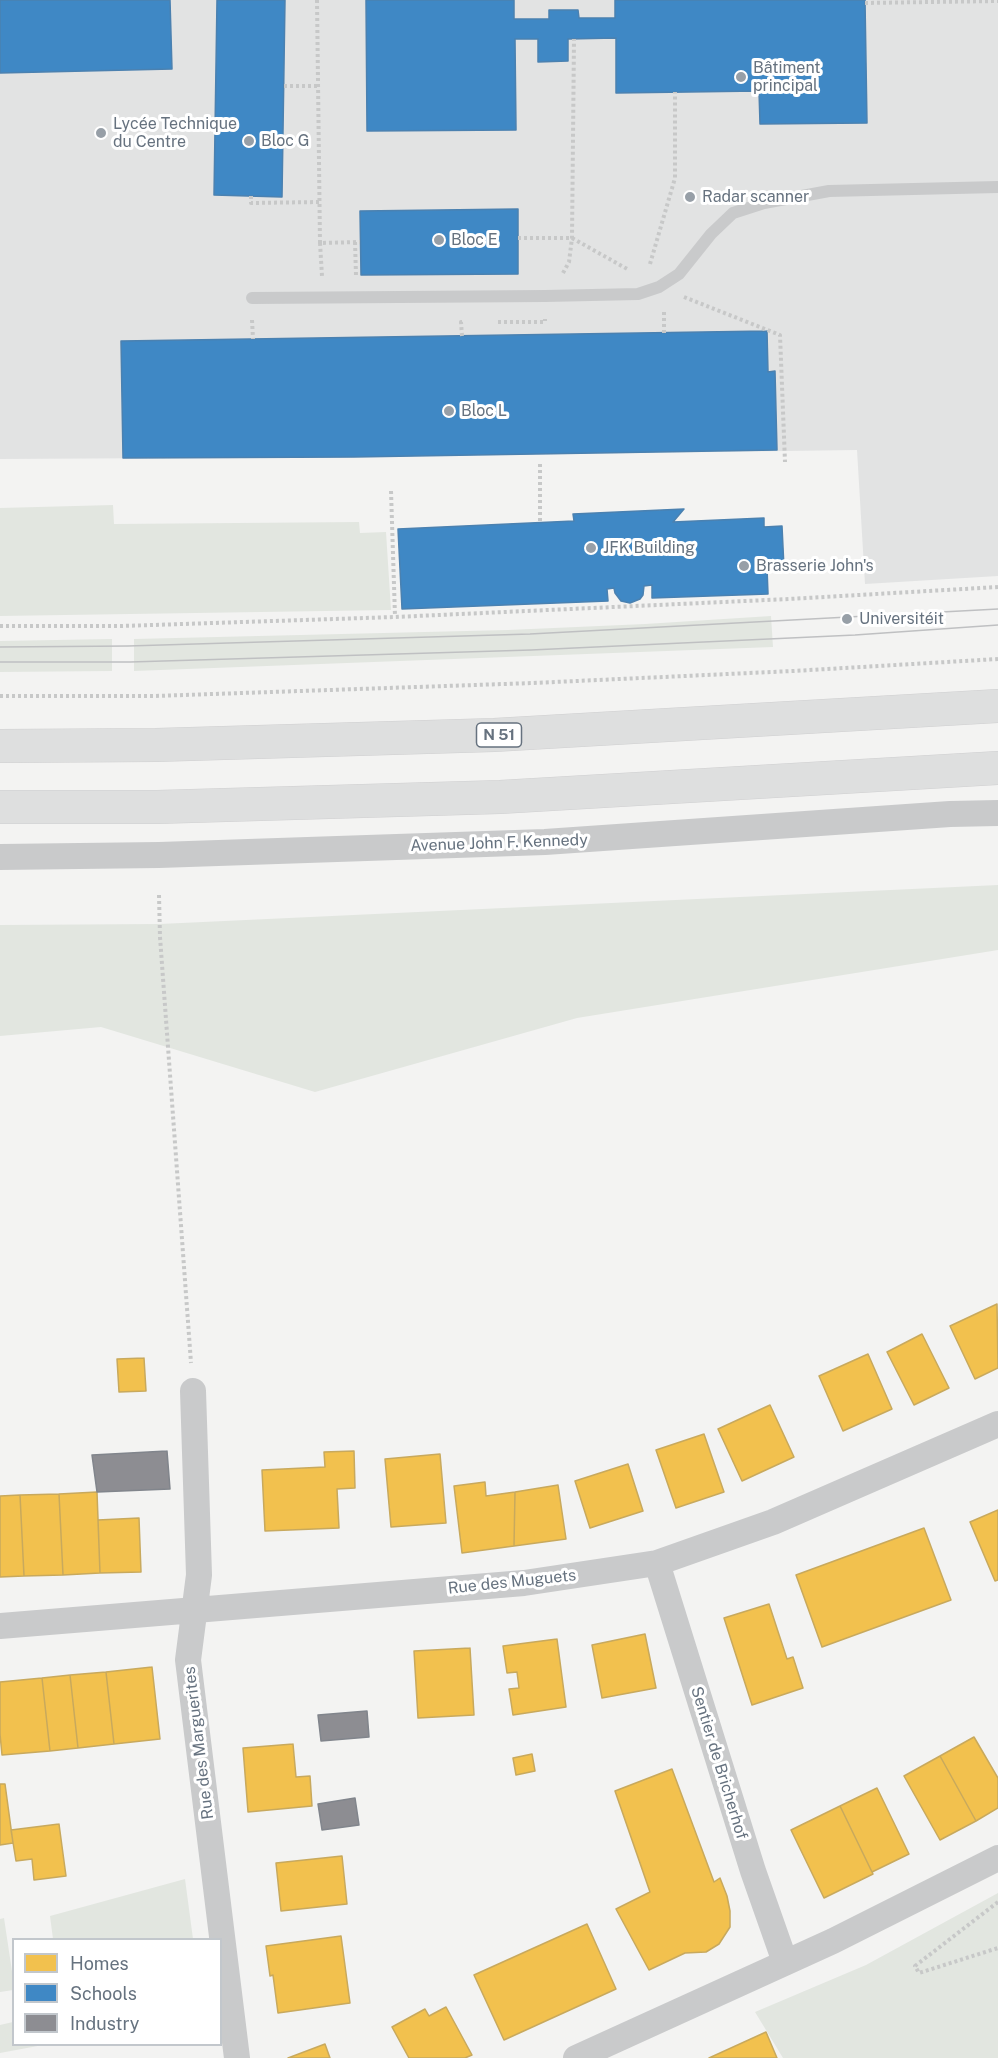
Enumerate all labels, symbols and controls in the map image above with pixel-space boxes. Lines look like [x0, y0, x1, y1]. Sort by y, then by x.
place label: Bâtiment principal [753, 58, 821, 96]
marker: Bâtiment principal [734, 70, 748, 84]
place label: Lycée Technique du Centre [113, 114, 237, 152]
marker: Lycée Technique du Centre [94, 126, 108, 140]
place label: Bloc G [261, 131, 310, 151]
marker: Bloc G [242, 134, 256, 148]
place label: Radar scanner [702, 187, 809, 207]
marker: Radar scanner [683, 190, 697, 204]
place label: Bloc E [451, 230, 498, 250]
marker: Bloc E [432, 233, 446, 247]
place label: Bloc L [461, 401, 507, 421]
marker: Bloc L [442, 404, 456, 418]
place label: JFK Building [603, 538, 695, 558]
marker: JFK Building [584, 541, 598, 555]
place label: Brasserie John's [756, 556, 874, 576]
marker: Brasserie John's [737, 559, 751, 573]
place label: Universitéit [859, 609, 944, 629]
marker: Universitéit [840, 612, 854, 626]
road number: N 51 [476, 723, 522, 747]
street label: Avenue John F. Kennedy [410, 830, 588, 856]
street label: Rue des Muguets [447, 1566, 577, 1598]
street label: Rue des Marguerites [180, 1665, 218, 1821]
street label: Sentier de Bricherhof [687, 1684, 751, 1842]
legend [12, 1938, 222, 2046]
text: Homes [70, 1953, 129, 1974]
text: Schools [70, 1983, 137, 2004]
text: Industry [70, 2013, 139, 2034]

